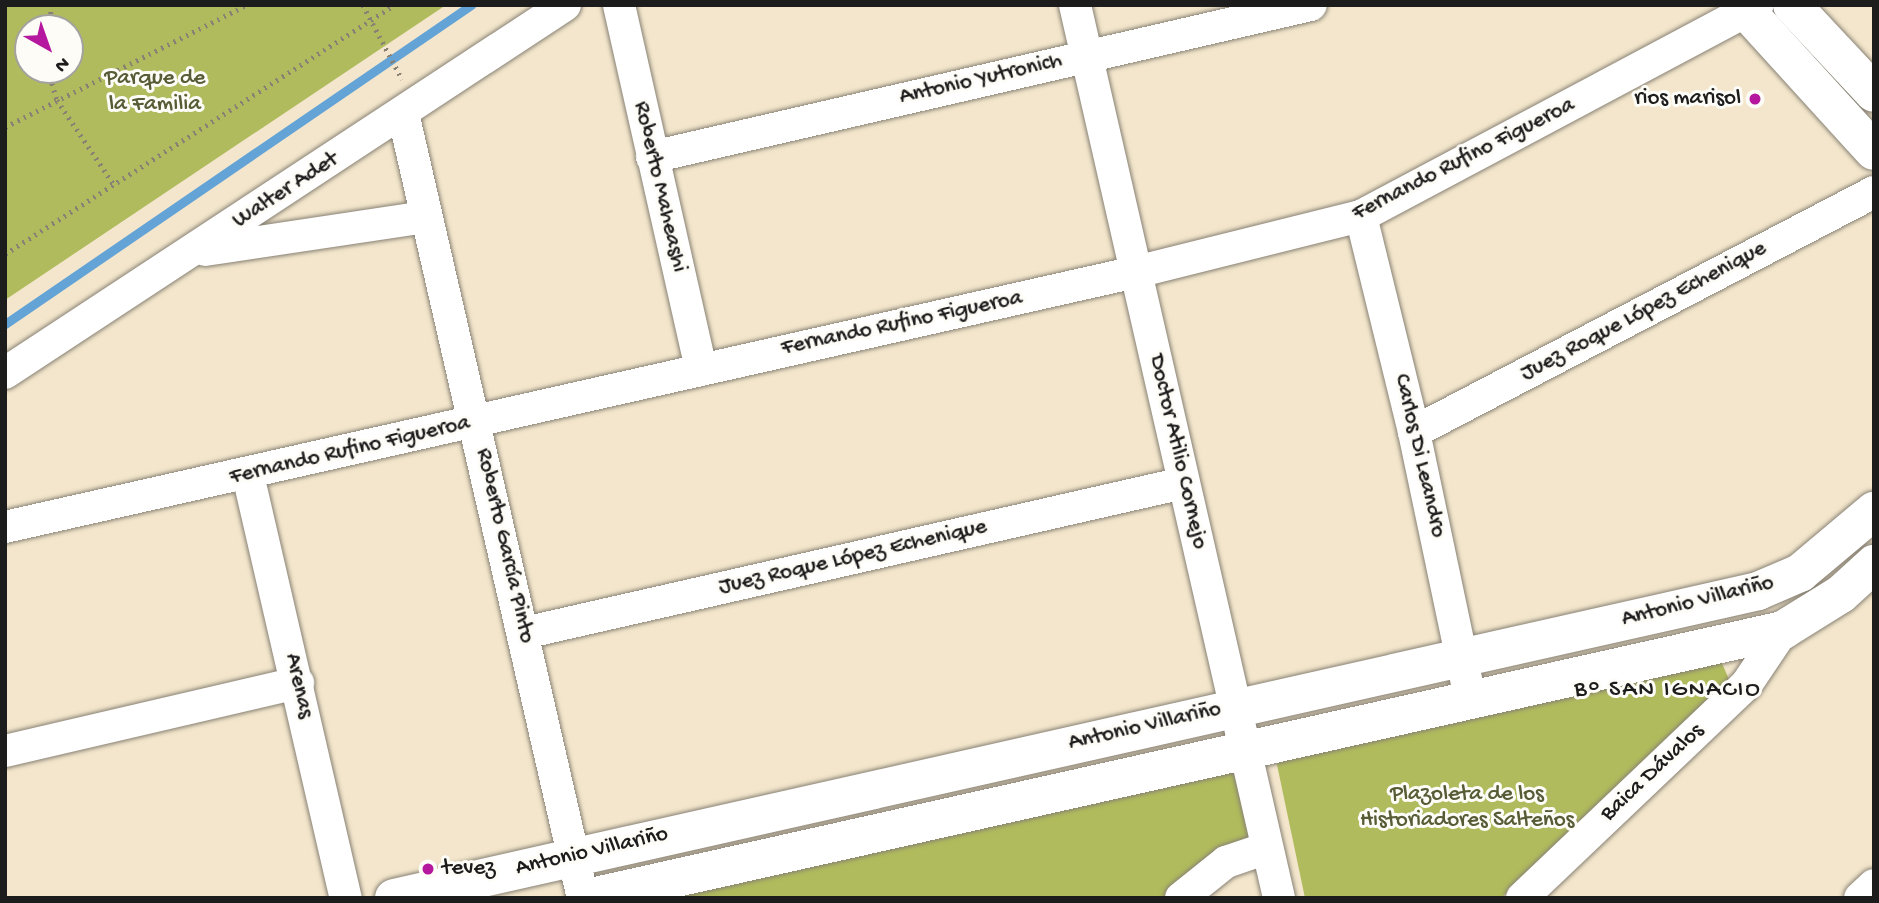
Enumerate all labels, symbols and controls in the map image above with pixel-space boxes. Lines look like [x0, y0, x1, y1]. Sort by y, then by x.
north arrow [14, 14, 84, 84]
street label: Antonio Yutronich [897, 48, 1065, 112]
text: N [49, 51, 74, 77]
park label: Parque de la Familia [105, 65, 205, 119]
place label: rios marisol [1634, 85, 1741, 113]
marker: rios marisol [1747, 91, 1763, 107]
street label: Fernando Rufino Figueroa [1348, 92, 1580, 228]
street label: Roberto Maheashi [626, 99, 692, 275]
street label: Walter Adet [228, 147, 344, 235]
street label: Juez Roque López Echenique [1516, 235, 1772, 389]
street label: Fernando Rufino Figueroa [779, 285, 1025, 363]
street label: Doctor Atilio Cornejo [1141, 352, 1213, 552]
street label: Carlos Di Leandro [1387, 371, 1451, 541]
street label: Fernando Rufino Figueroa [227, 410, 473, 492]
street label: Roberto García Pinto [468, 446, 540, 646]
street label: Juez Roque López Echenique [716, 514, 990, 602]
street label: Antonio Villariño [1619, 570, 1777, 634]
street label: Arenas [277, 651, 319, 721]
district label: B° SAN IGNACIO [1576, 677, 1760, 705]
street label: Antonio Villariño [1066, 696, 1224, 758]
street label: Baica Dávalos [1595, 718, 1711, 828]
park label: Plazoleta de los Historiadores Salteños [1360, 781, 1574, 835]
street label: Antonio Villariño [513, 821, 671, 883]
place label: tevez [442, 855, 495, 883]
marker: tevez [420, 861, 436, 877]

